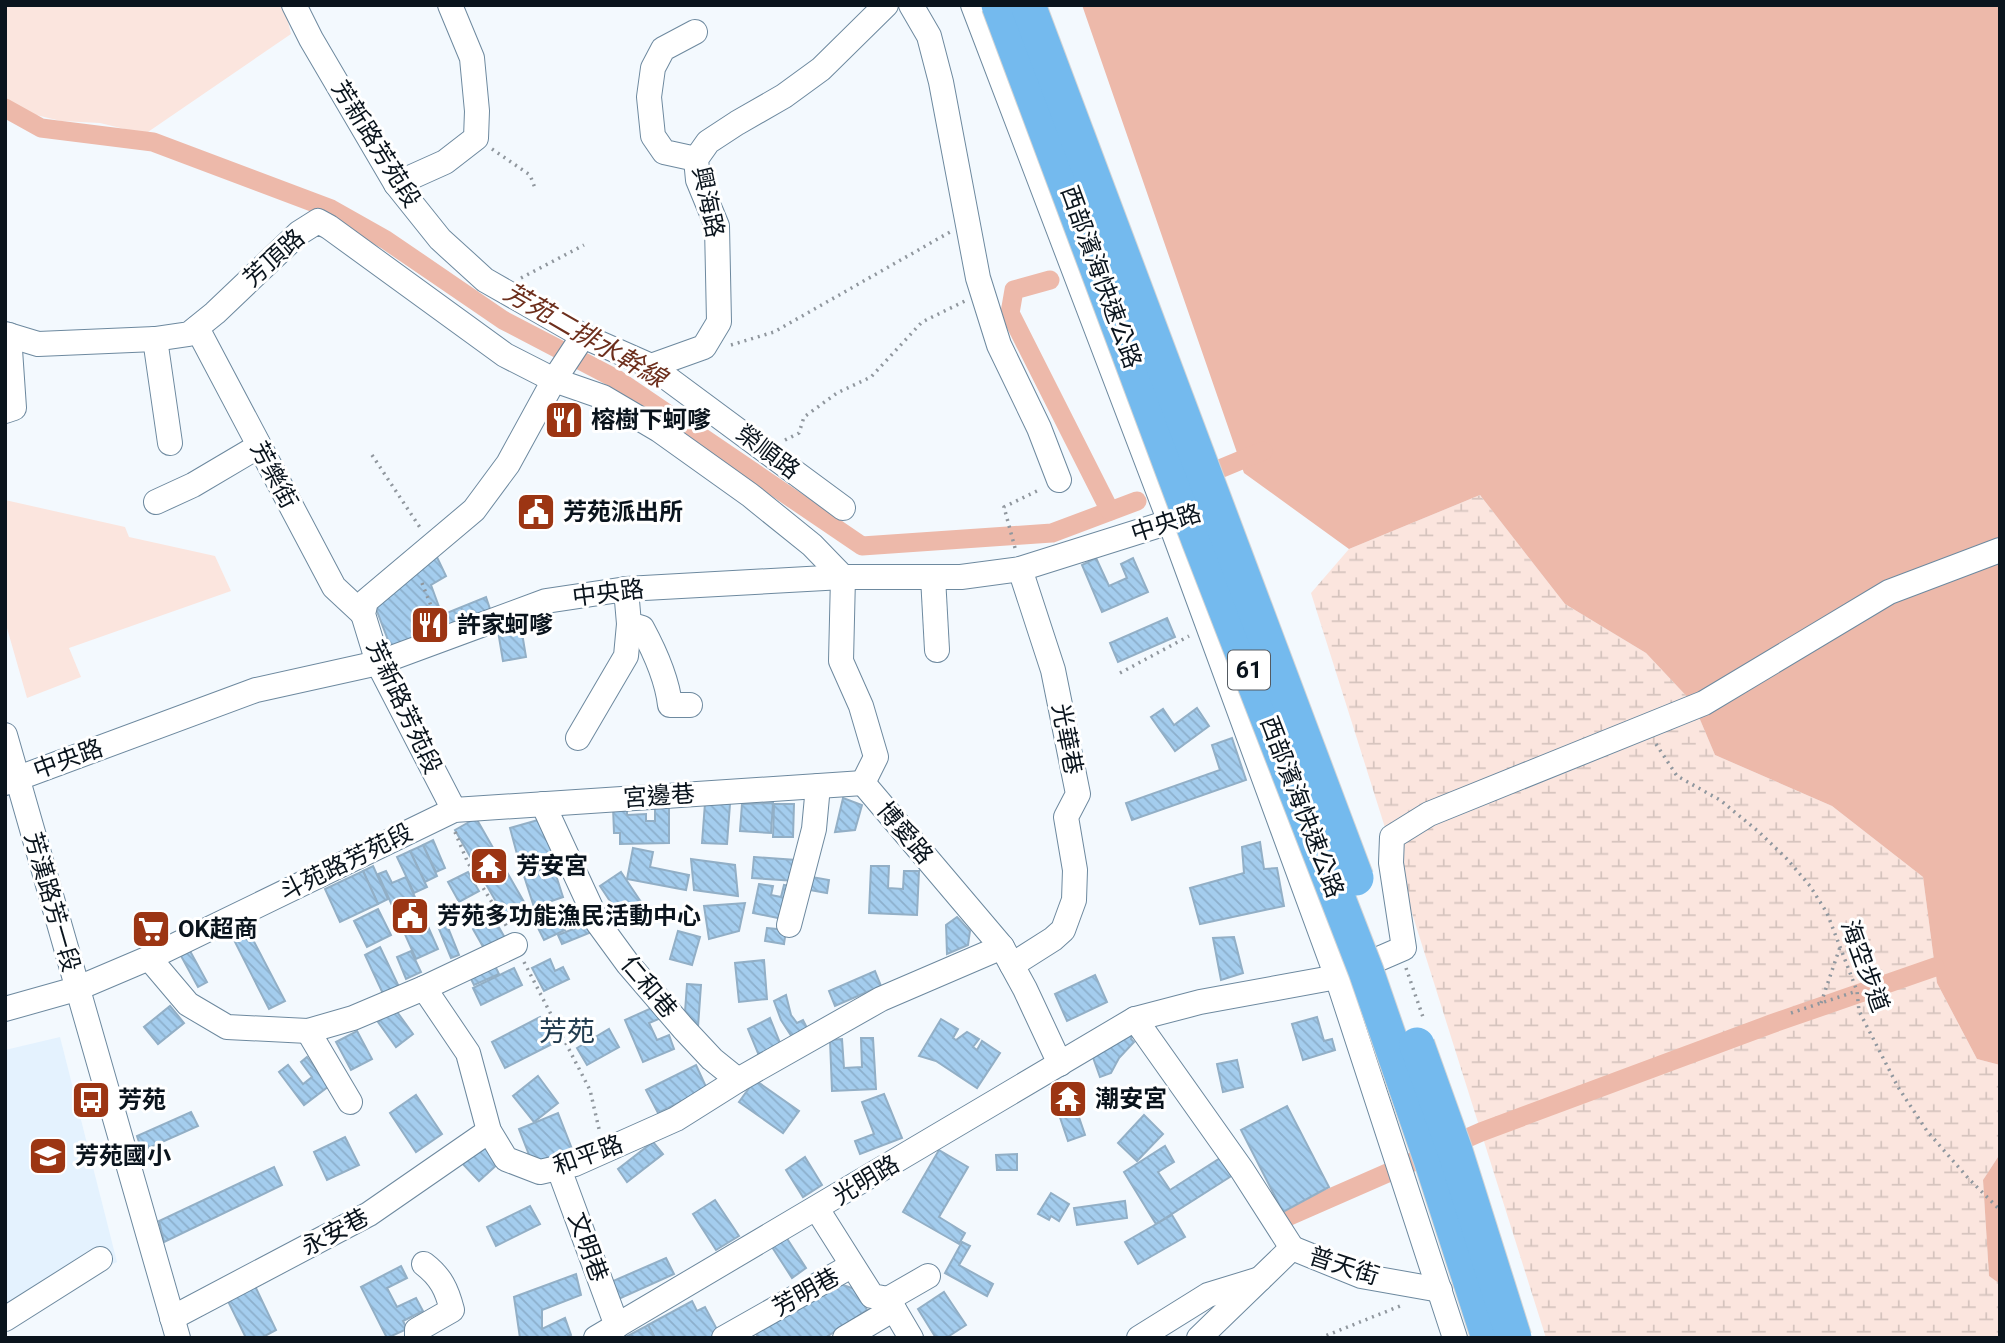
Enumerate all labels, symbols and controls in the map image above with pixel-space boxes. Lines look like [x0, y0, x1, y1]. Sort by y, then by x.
street label: 芳新路芳苑段 [326, 76, 426, 212]
street label: 興海路 [687, 164, 729, 240]
street label: 西部濱海快速公路 [1055, 182, 1147, 372]
street label: 芳頂路 [238, 224, 310, 292]
water label: 芳苑二排水幹線 [499, 277, 674, 395]
restaurant icon: 榕樹下蚵嗲 [543, 399, 585, 441]
place label: 榕樹下蚵嗲 [591, 406, 711, 434]
street label: 榮順路 [731, 419, 805, 485]
street label: 芳樂街 [245, 437, 303, 513]
public building icon: 芳苑派出所 [515, 491, 557, 533]
place label: 芳苑派出所 [563, 498, 683, 526]
street label: 中央路 [1127, 499, 1205, 547]
street label: 中央路 [571, 575, 645, 611]
restaurant icon: 許家蚵嗲 [409, 604, 451, 646]
place label: 許家蚵嗲 [457, 611, 553, 639]
street label: 芳新路芳苑段 [361, 636, 447, 778]
road number: 61 [1228, 650, 1270, 690]
street label: 光華巷 [1046, 701, 1088, 777]
street label: 西部濱海快速公路 [1255, 712, 1349, 902]
street label: 中央路 [29, 734, 107, 784]
street label: 宮邊巷 [622, 780, 696, 812]
street label: 博愛路 [871, 796, 939, 870]
street label: 斗苑路芳苑段 [275, 818, 417, 906]
street label: 芳漢路芳一段 [19, 829, 85, 975]
temple icon: 芳安宮 [468, 845, 510, 887]
place label: 芳安宮 [516, 852, 588, 880]
public building icon: 芳苑多功能漁民活動中心 [389, 895, 431, 937]
place label: 芳苑多功能漁民活動中心 [437, 902, 701, 930]
supermarket icon: OK超商 [130, 908, 172, 950]
place label: OK超商 [178, 915, 258, 943]
street label: 海空步道 [1835, 916, 1895, 1016]
street label: 仁和巷 [615, 950, 683, 1024]
district label: 芳苑 [539, 1015, 595, 1048]
temple icon: 潮安宮 [1047, 1078, 1089, 1120]
bus stop icon: 芳苑 [70, 1079, 112, 1121]
place label: 潮安宮 [1095, 1085, 1167, 1113]
place label: 芳苑 [118, 1086, 166, 1114]
street label: 和平路 [549, 1130, 627, 1180]
school or university icon: 芳苑國小 [27, 1135, 69, 1177]
place label: 芳苑國小 [75, 1142, 171, 1170]
street label: 光明路 [828, 1149, 904, 1211]
street label: 永安巷 [297, 1203, 373, 1261]
street label: 文明巷 [563, 1208, 613, 1286]
street label: 普天街 [1305, 1242, 1383, 1290]
street label: 芳明巷 [768, 1262, 844, 1322]

